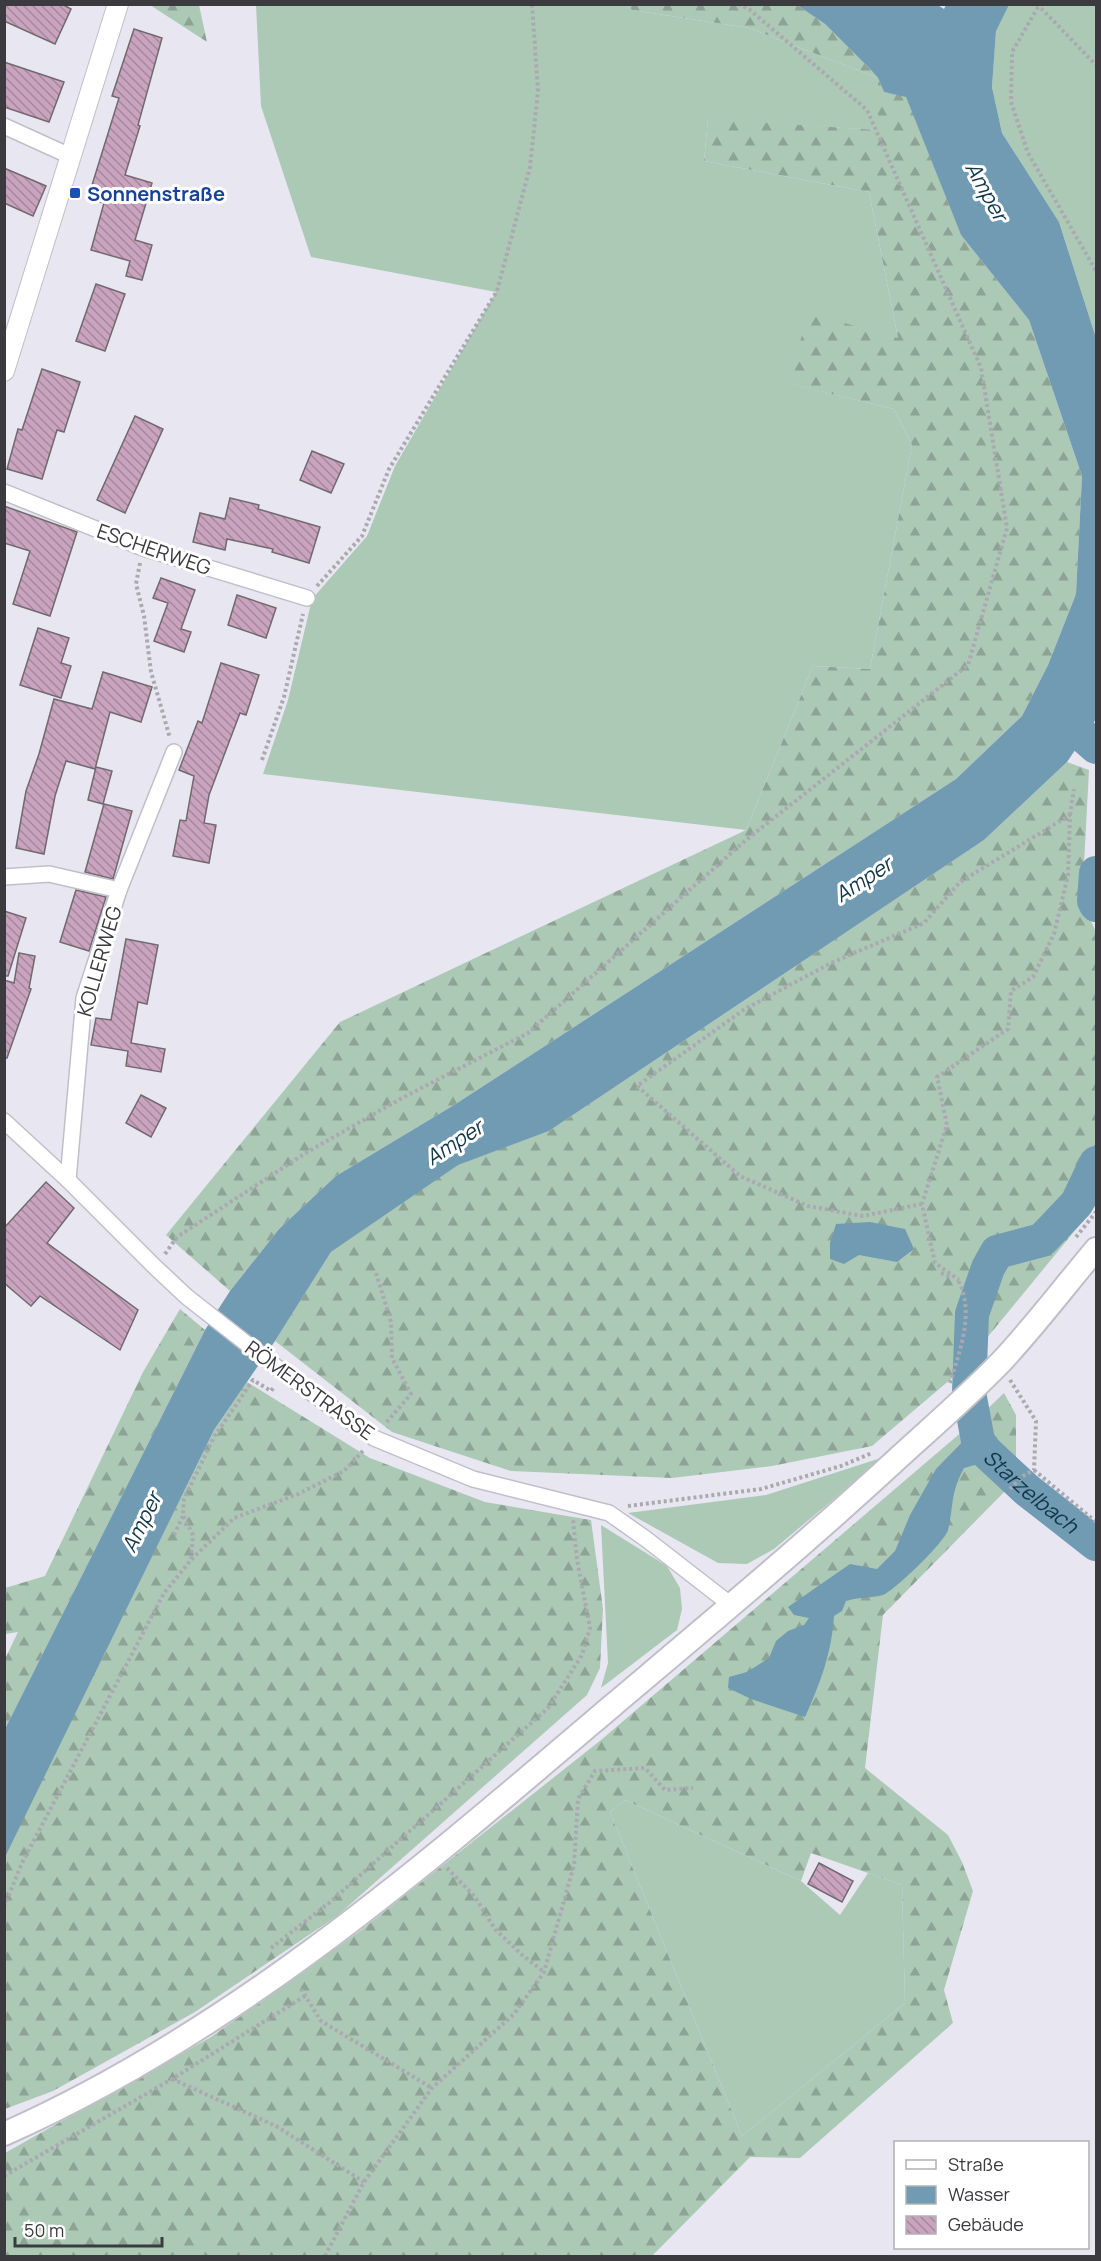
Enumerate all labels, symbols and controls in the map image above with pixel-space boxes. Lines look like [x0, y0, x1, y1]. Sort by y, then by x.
water label: Amper [959, 156, 1016, 228]
place label: Sonnenstraße [87, 180, 225, 207]
marker: Sonnenstraße [68, 186, 82, 200]
street label: ESCHERWEG [93, 517, 215, 581]
water label: Amper [829, 849, 899, 908]
street label: KOLLERWEG [70, 903, 128, 1019]
water label: Amper [420, 1112, 490, 1171]
street label: RÖMERSTRASSE [240, 1334, 380, 1446]
water label: Starzelbach [978, 1443, 1086, 1540]
water label: Amper [115, 1485, 169, 1557]
legend [894, 2141, 1089, 2249]
text: Straße [948, 2152, 1004, 2176]
text: Wasser [948, 2182, 1010, 2206]
scale bar [15, 2210, 162, 2248]
text: Gebäude [948, 2212, 1024, 2236]
text: 50 m [24, 2218, 64, 2242]

